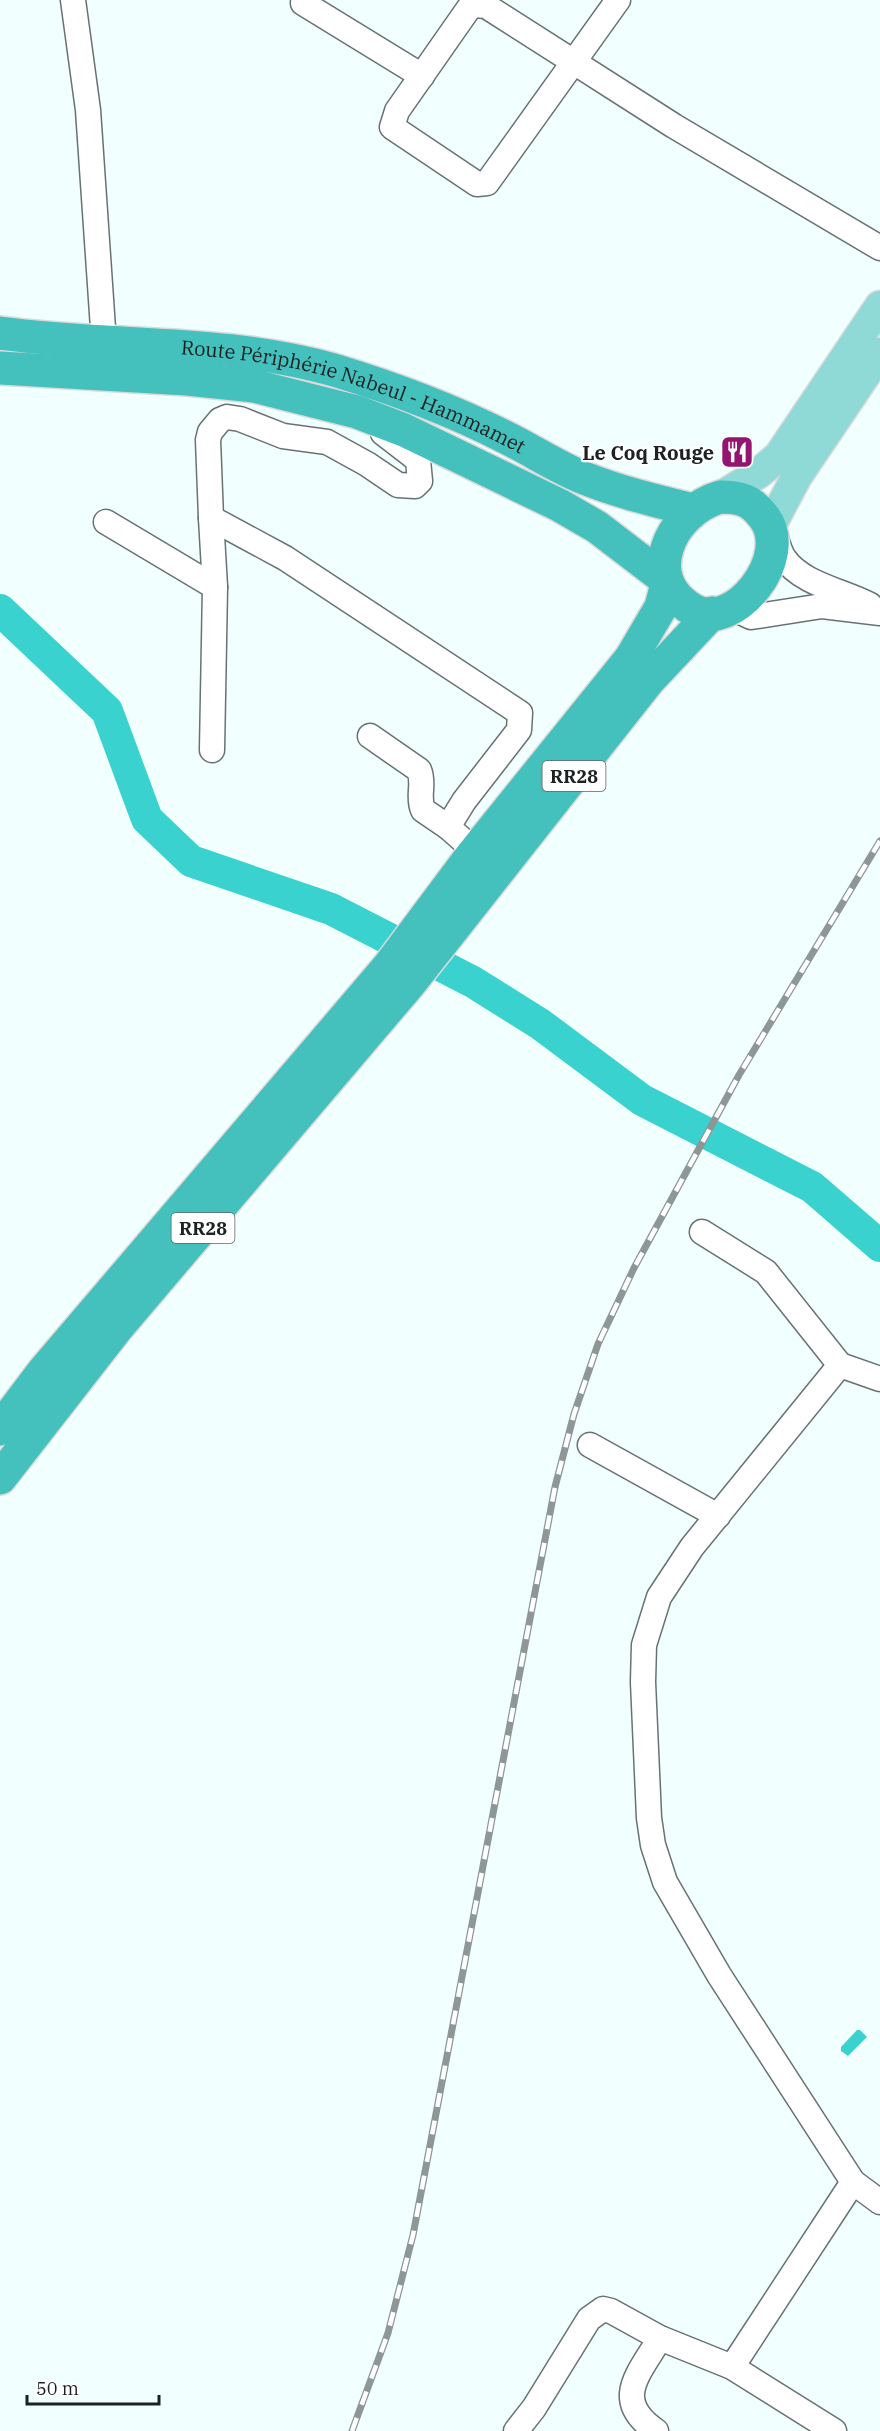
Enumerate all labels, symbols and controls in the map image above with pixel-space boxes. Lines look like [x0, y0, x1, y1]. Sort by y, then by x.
street label: Route Périphérie Nabeul - Hammamet [180, 333, 531, 459]
restaurant icon: Le Coq Rouge [719, 434, 755, 470]
place label: Le Coq Rouge [582, 439, 714, 466]
road number: RR28 [542, 761, 606, 791]
road number: RR28 [172, 1213, 234, 1243]
scale bar [27, 2368, 159, 2406]
text: 50 m [36, 2377, 79, 2400]

